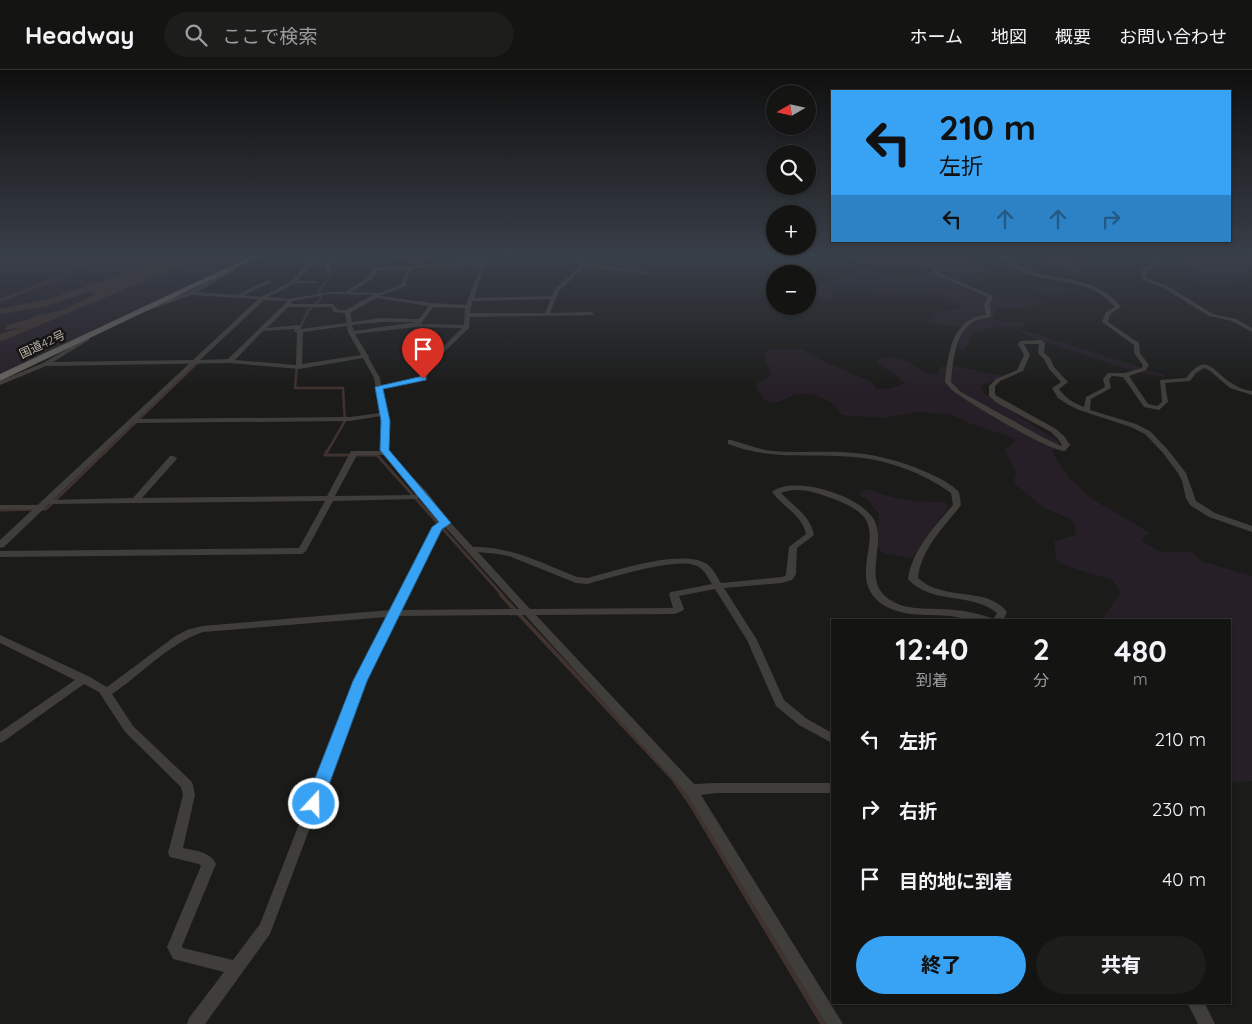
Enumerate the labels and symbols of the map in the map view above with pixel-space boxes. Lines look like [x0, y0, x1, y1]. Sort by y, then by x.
north arrow [766, 85, 816, 135]
street label: 国道42号 [17, 327, 67, 361]
pin [402, 328, 444, 379]
position arrow [287, 777, 339, 829]

